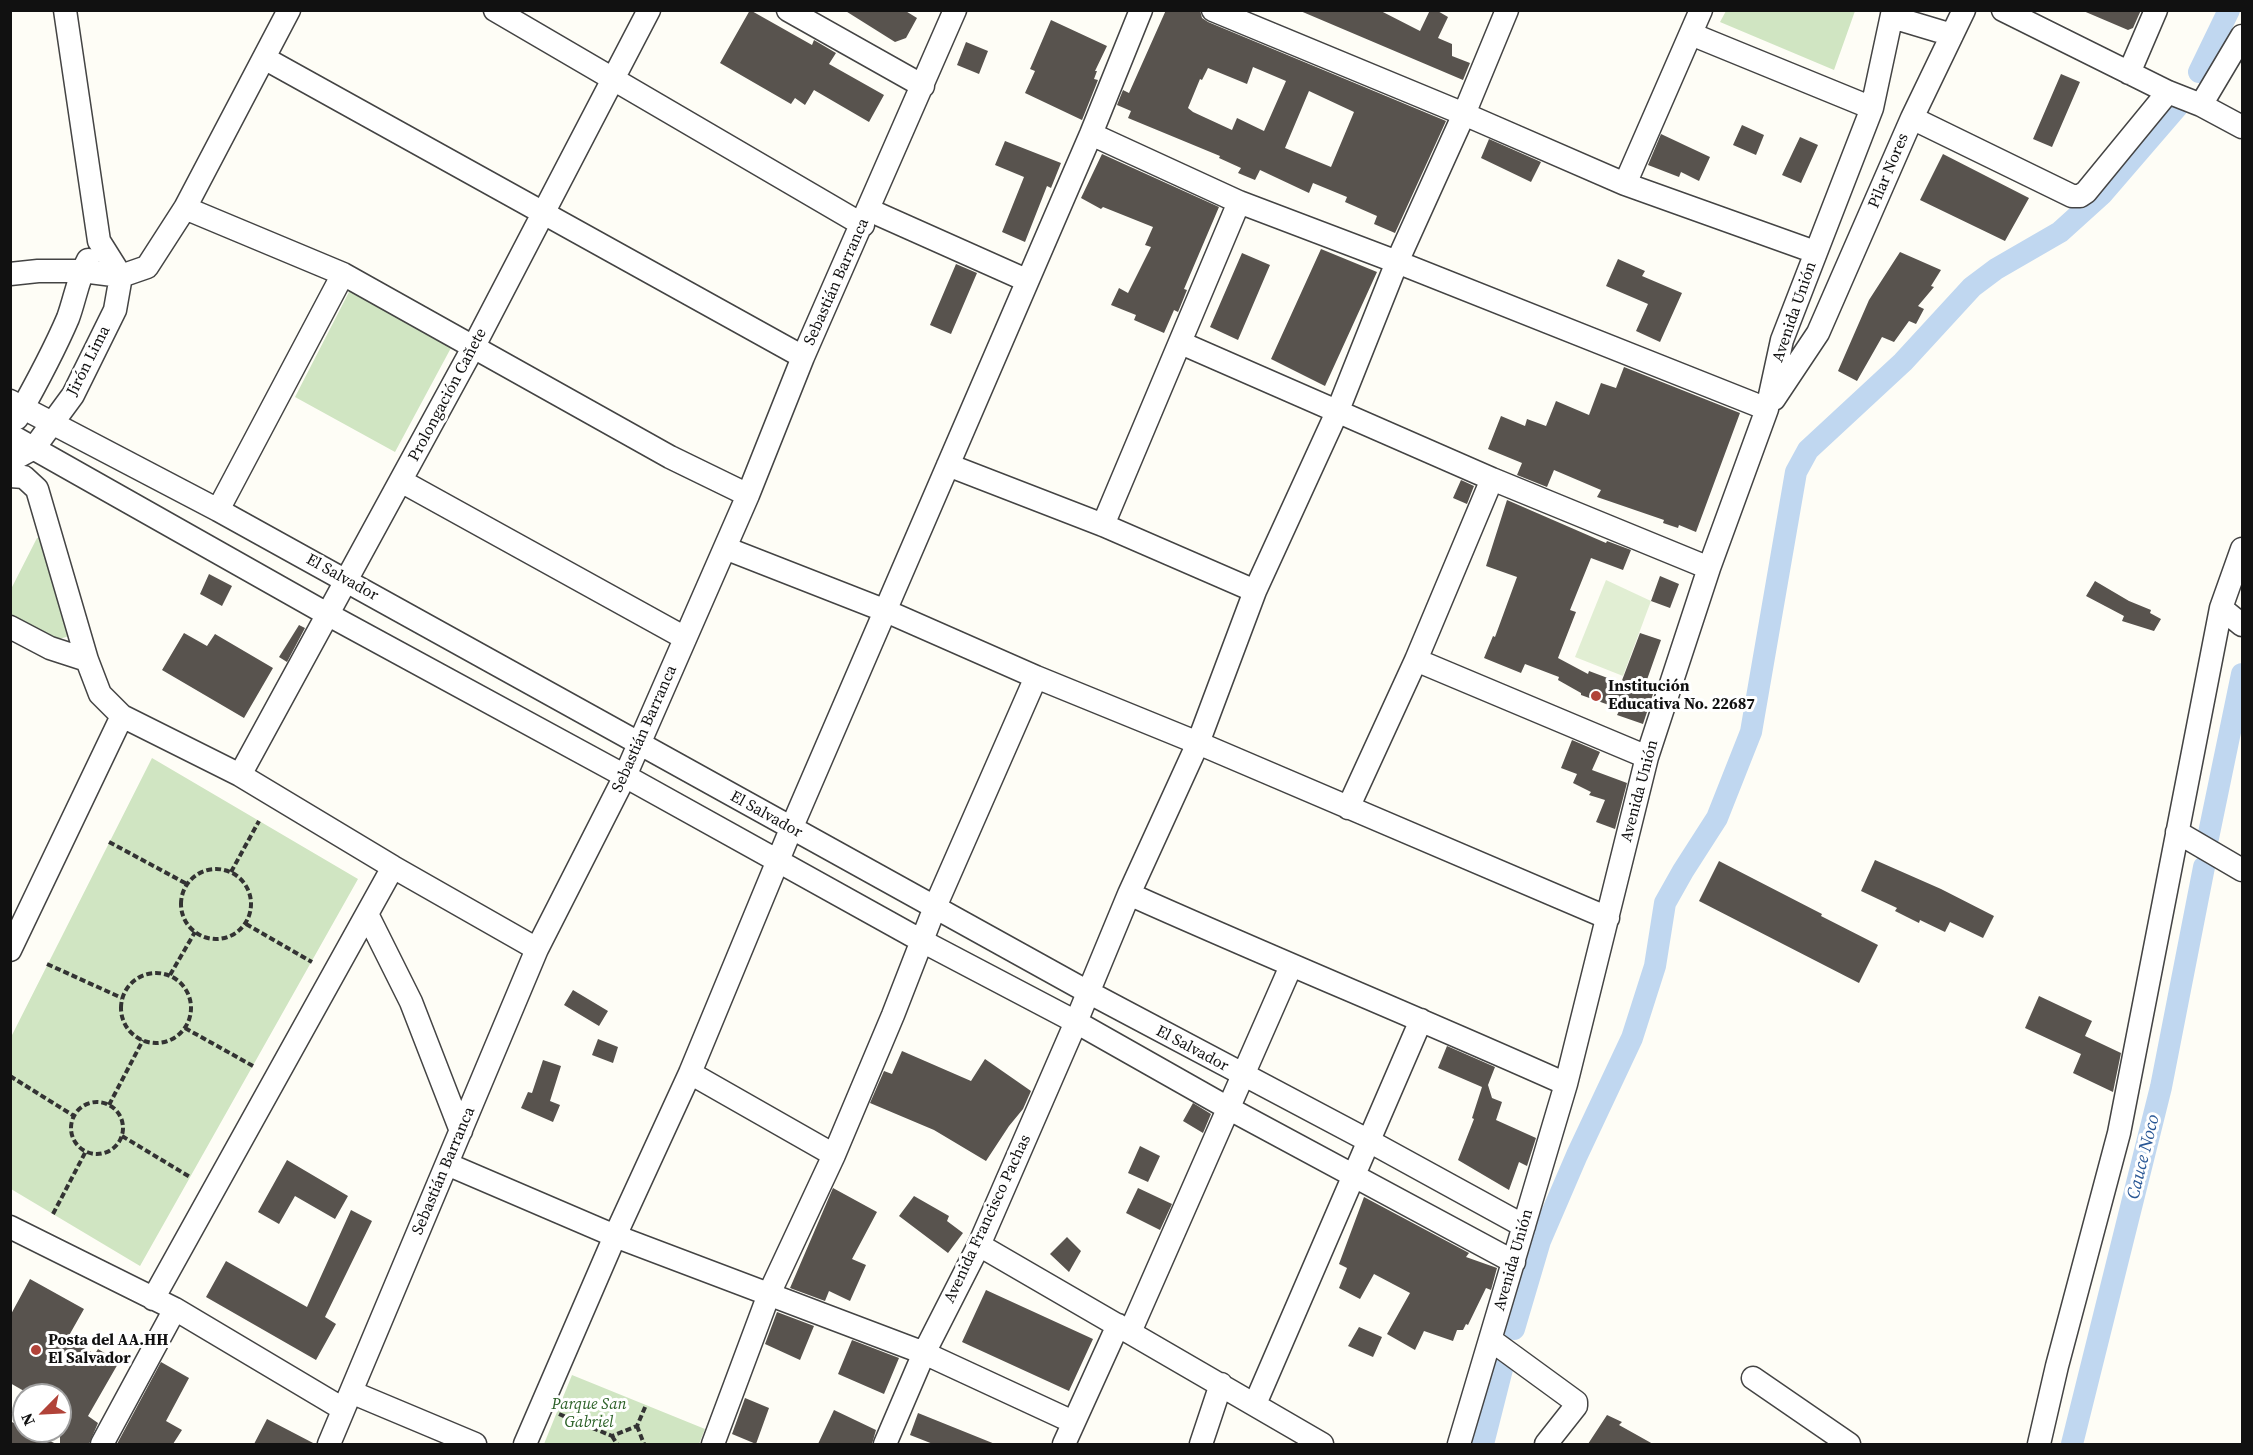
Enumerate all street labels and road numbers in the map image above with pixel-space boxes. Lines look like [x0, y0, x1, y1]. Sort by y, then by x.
street label: Pilar Nores [1865, 131, 1913, 211]
street label: Sebastián Barranca [800, 215, 874, 349]
street label: Avenida Unión [1769, 259, 1821, 365]
street label: Jirón Lima [63, 323, 115, 399]
street label: Prolongación Cañete [405, 325, 491, 465]
street label: El Salvador [303, 550, 381, 606]
street label: Sebastián Barranca [608, 662, 682, 796]
street label: Avenida Unión [1617, 738, 1663, 844]
street label: El Salvador [727, 787, 805, 843]
street label: El Salvador [1152, 1022, 1232, 1076]
street label: Sebastián Barranca [408, 1104, 480, 1238]
street label: Avenida Francisco Pachas [940, 1132, 1036, 1306]
street label: Avenida Unión [1490, 1207, 1538, 1313]

